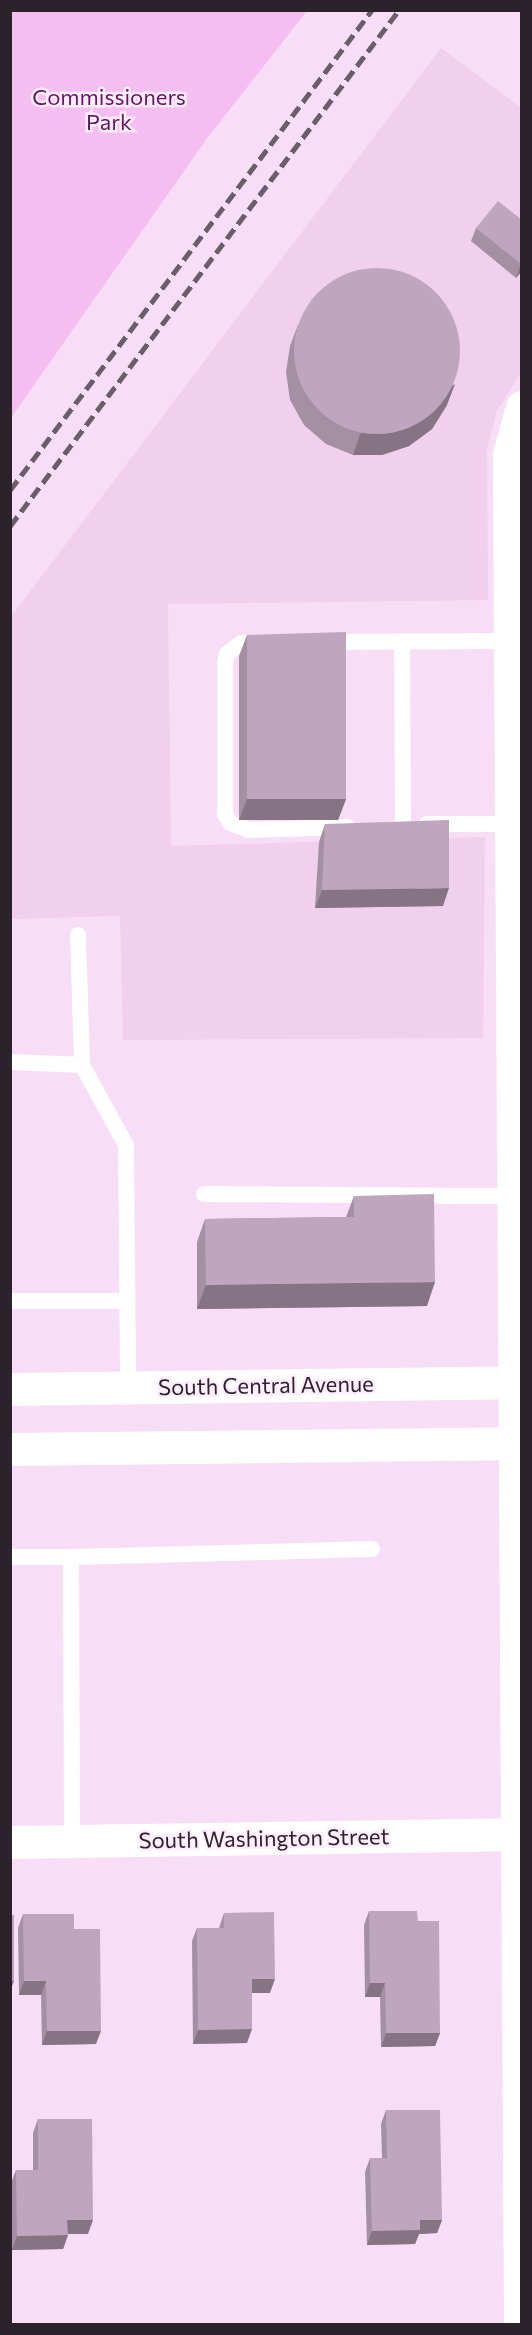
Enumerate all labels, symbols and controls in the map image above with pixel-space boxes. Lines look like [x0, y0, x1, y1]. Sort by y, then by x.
park label: Commissioners Park [32, 83, 186, 134]
street label: South Central Avenue [158, 1370, 374, 1400]
street label: South Washington Street [138, 1823, 390, 1853]

